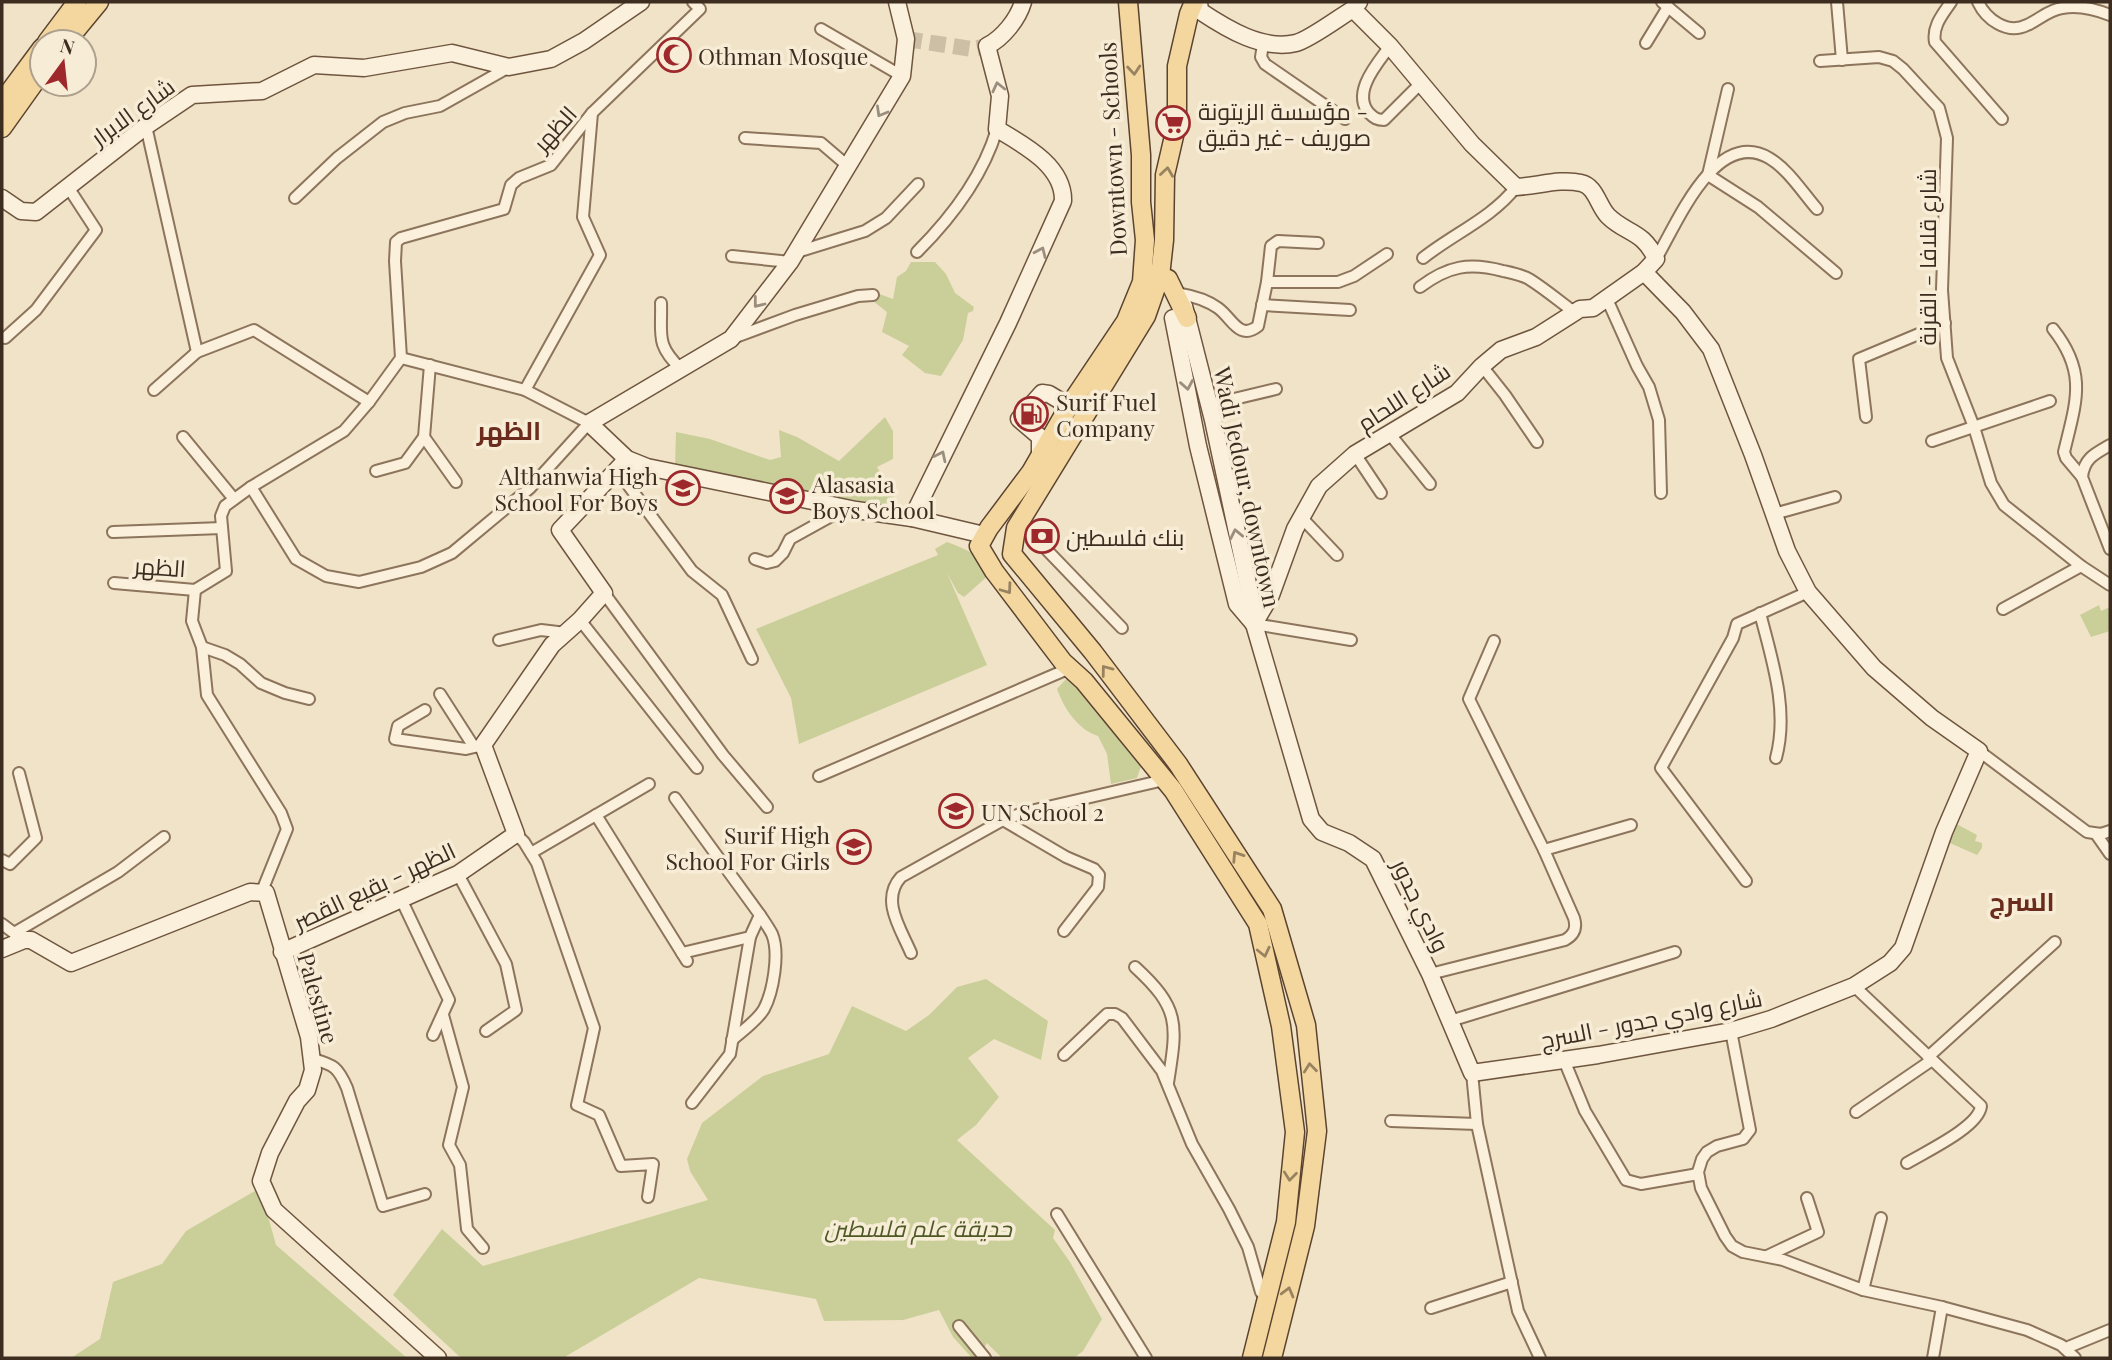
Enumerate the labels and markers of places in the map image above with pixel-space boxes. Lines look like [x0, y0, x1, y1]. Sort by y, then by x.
mosque icon: Othman Mosque [655, 36, 693, 74]
place label: Othman Mosque [698, 40, 869, 71]
place label: مؤسسة الزيتونة - صوريف -غير دقيق [1198, 95, 1371, 152]
supermarket icon: مؤسسة الزيتونة - صوريف -غير دقيق [1154, 104, 1192, 142]
place label: Surif Fuel Company [1056, 386, 1157, 443]
fuel station icon: Surif Fuel Company [1012, 395, 1050, 433]
place label: Althanwia High School For Boys [495, 460, 658, 517]
place label: Alasasia Boys School [811, 468, 935, 525]
school or university icon: Althanwia High School For Boys [664, 469, 702, 507]
school or university icon: Alasasia Boys School [768, 477, 806, 515]
bank icon: بنك فلسطين [1023, 517, 1061, 555]
place label: بنك فلسطين [1066, 521, 1184, 552]
school or university icon: UN School 2 [937, 792, 975, 830]
place label: UN School 2 [981, 796, 1104, 827]
place label: Surif High School For Girls [665, 819, 830, 876]
school or university icon: Surif High School For Girls [835, 828, 873, 866]

